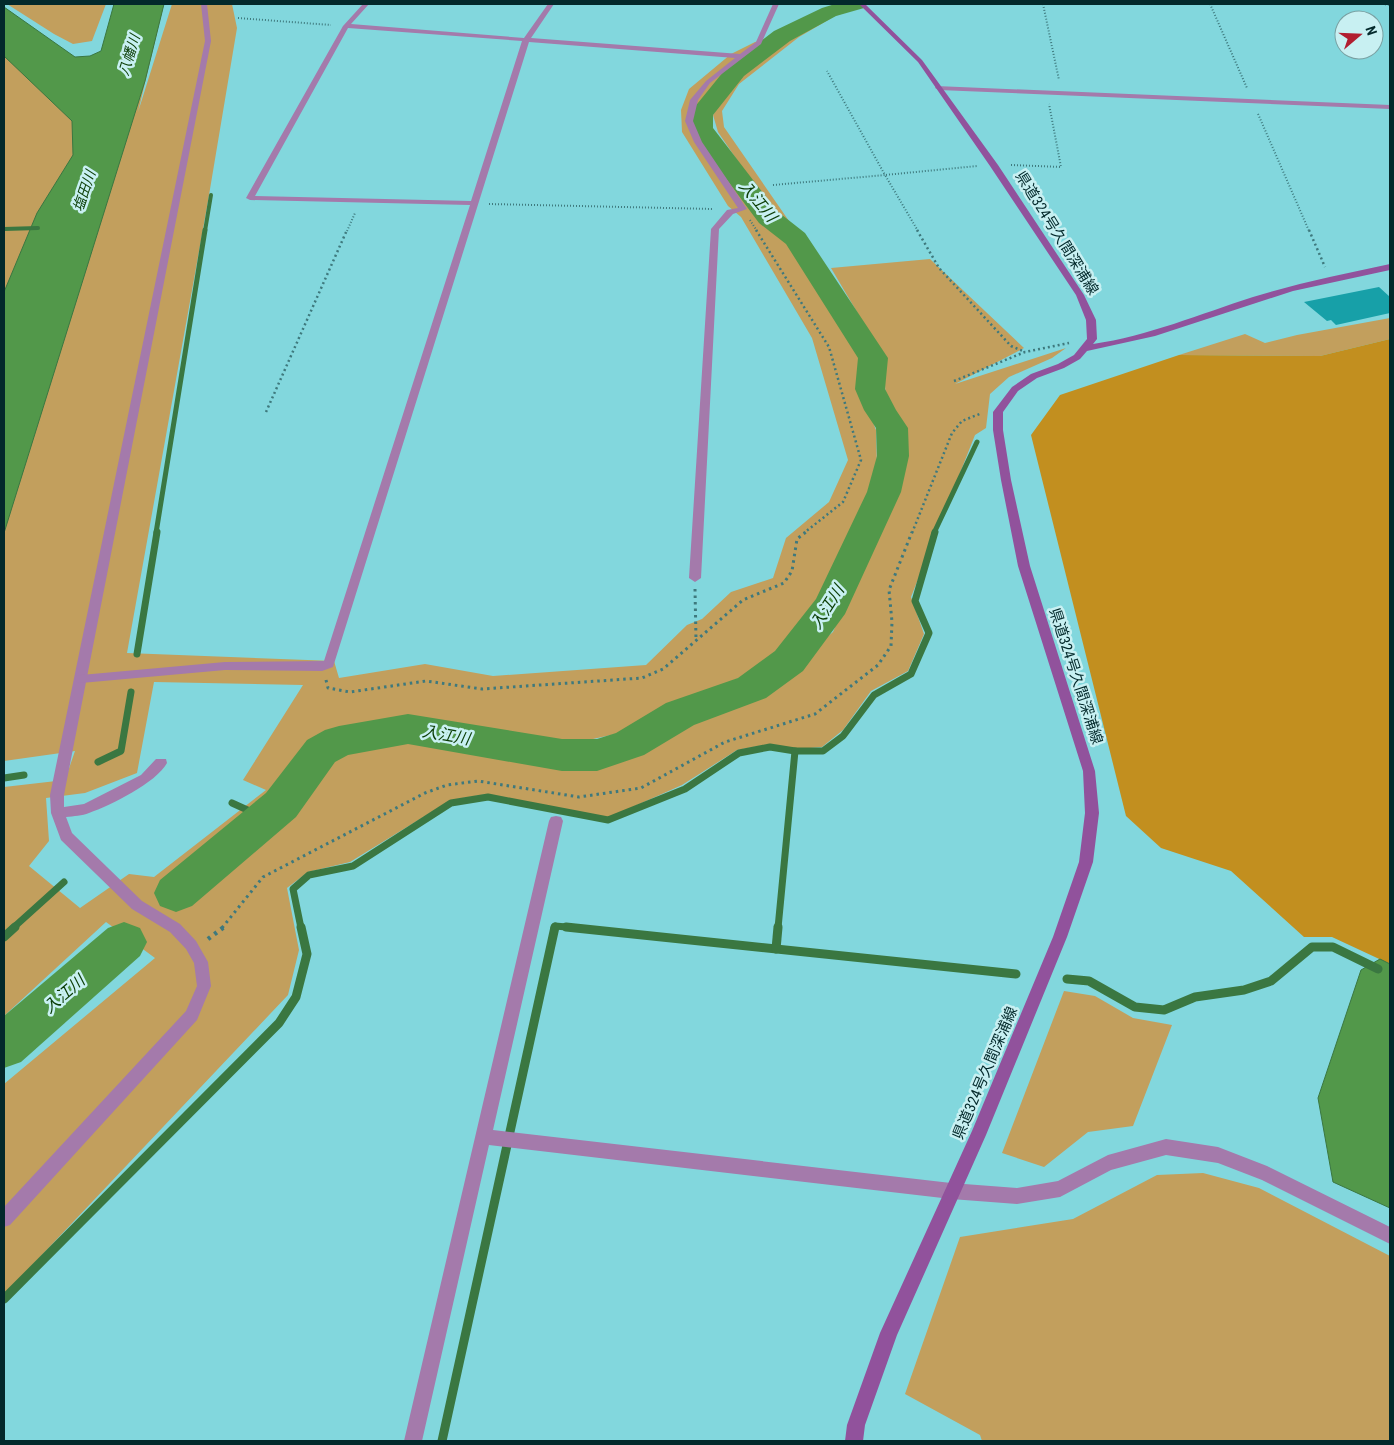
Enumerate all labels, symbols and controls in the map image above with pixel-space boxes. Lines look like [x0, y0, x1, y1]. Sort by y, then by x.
north arrow [1334, 10, 1384, 60]
text: N [1362, 24, 1380, 37]
water label: 八幡川 [115, 31, 143, 77]
water label: 塩田川 [70, 167, 99, 213]
street label: 県道324号久間深浦線 [1012, 168, 1102, 298]
water label: 入江川 [735, 177, 782, 227]
water label: 入江川 [806, 580, 849, 632]
street label: 県道324号久間深浦線 [1045, 606, 1107, 746]
water label: 入江川 [421, 721, 473, 749]
water label: 入江川 [40, 970, 90, 1017]
street label: 県道324号久間深浦線 [949, 1004, 1021, 1142]

